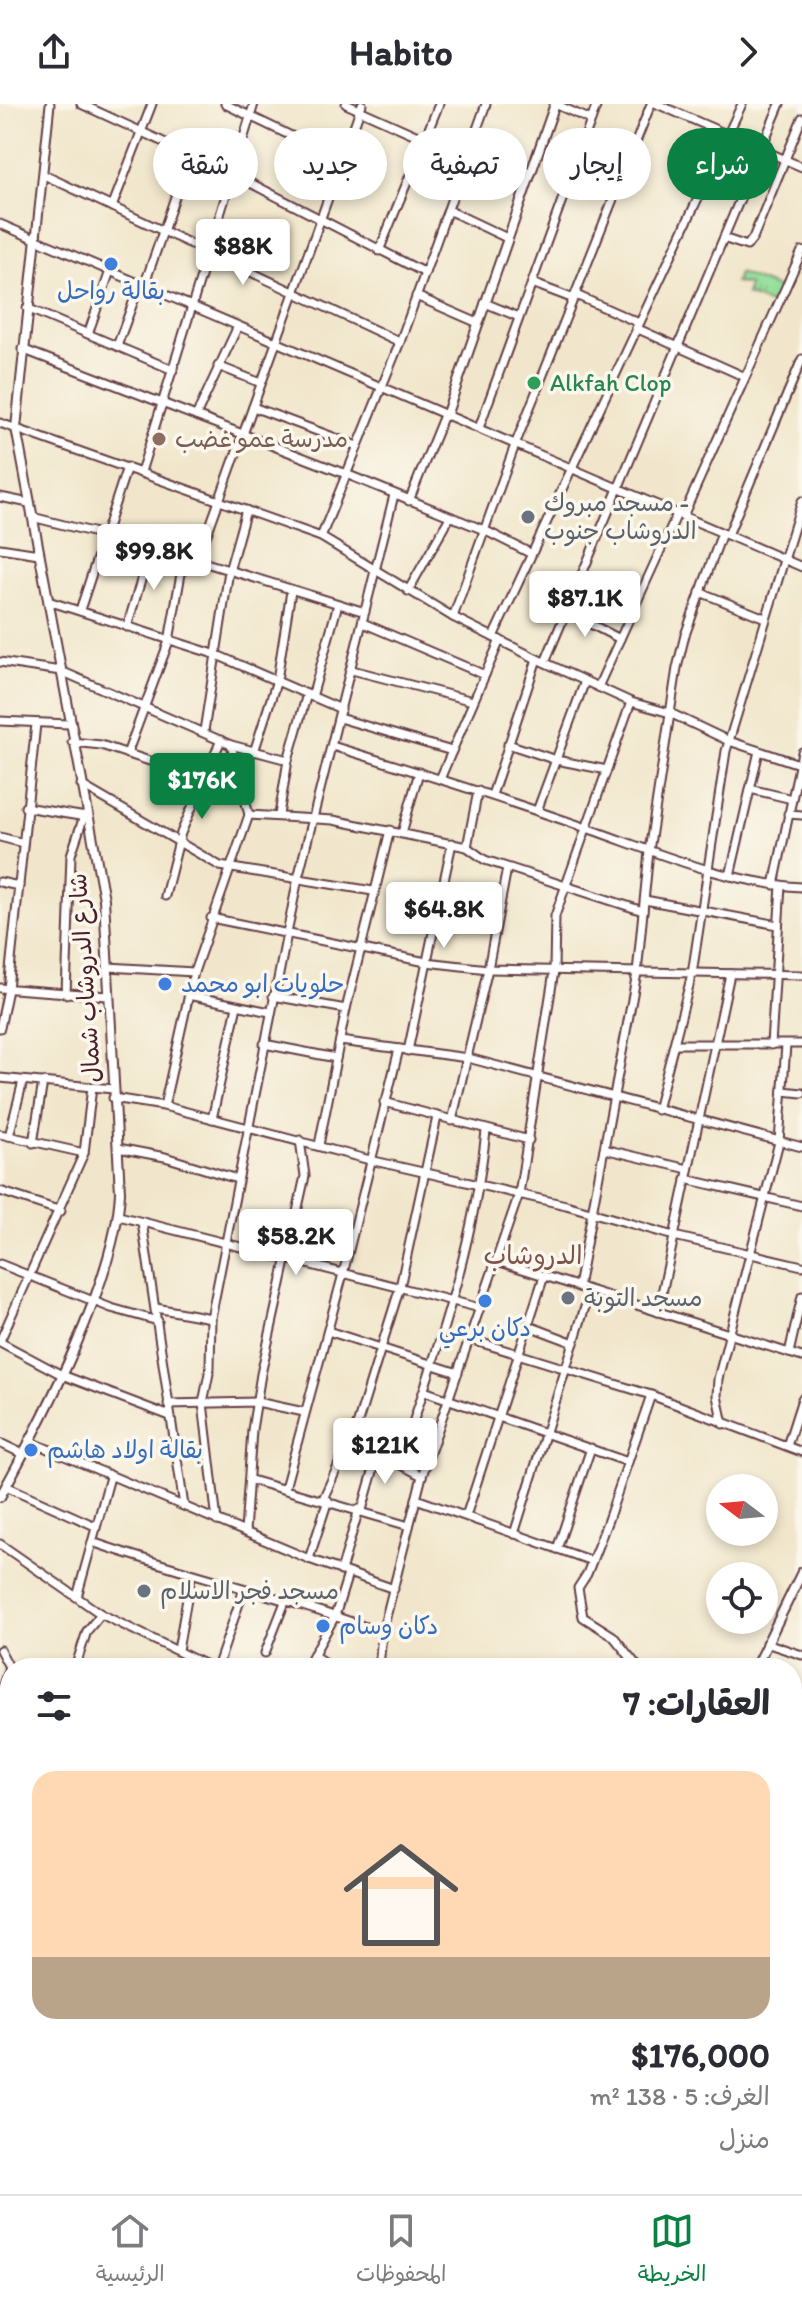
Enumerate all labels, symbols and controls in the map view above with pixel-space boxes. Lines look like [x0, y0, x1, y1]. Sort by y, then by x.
icon: share [32, 30, 76, 74]
icon: forward [726, 30, 770, 74]
text: Habito [349, 31, 453, 74]
chip: شقة [153, 128, 258, 200]
chip: جديد [274, 128, 387, 200]
chip: تصفية [403, 128, 527, 200]
chip: إيجار [543, 128, 651, 200]
chip: شراء [667, 128, 778, 200]
pin: $88K [196, 219, 290, 287]
text: $88K [214, 229, 272, 261]
marker: بقالة رواحل [102, 255, 120, 273]
place label: بقالة رواحل [57, 276, 165, 305]
place label: Alkfah Clop [550, 368, 671, 397]
marker: Alkfah Clop [525, 374, 543, 392]
place label: مدرسة عمو غضب [175, 424, 348, 454]
marker: مدرسة عمو غضب [150, 430, 168, 448]
place label: مسجد مبروك - الدروشاب جنوب [544, 488, 696, 547]
marker: مسجد مبروك - الدروشاب جنوب [519, 508, 537, 526]
pin: $99.8K [89, 524, 219, 592]
text: $99.8K [115, 534, 193, 566]
pin: $87.1K [520, 571, 650, 639]
text: $87.1K [547, 581, 623, 613]
pin: $176K [146, 753, 258, 821]
text: $176K [168, 763, 236, 795]
street label: شارع الدروشاب شمال [63, 872, 109, 1084]
pin: $64.8K [379, 882, 509, 950]
text: $64.8K [404, 892, 484, 924]
place label: حلويات ابو محمد [181, 969, 344, 1000]
marker: حلويات ابو محمد [156, 975, 174, 993]
pin: $58.2K [231, 1209, 361, 1277]
text: $58.2K [257, 1219, 335, 1251]
district label: الدروشاب [483, 1239, 583, 1272]
place label: مسجد التوبة [584, 1283, 702, 1313]
marker: مسجد التوبة [559, 1289, 577, 1307]
marker: دكان برعي [476, 1292, 494, 1310]
place label: دكان برعي [439, 1313, 531, 1349]
pin: $121K [329, 1418, 441, 1486]
text: $121K [351, 1428, 419, 1460]
place label: بقالة اولاد هاشم [47, 1435, 203, 1468]
marker: بقالة اولاد هاشم [22, 1441, 40, 1459]
north arrow [706, 1474, 778, 1546]
map controls [706, 1474, 778, 1634]
button: locate [706, 1562, 778, 1634]
place label: مسجد فجر الاسلام [160, 1576, 339, 1609]
marker: مسجد فجر الاسلام [135, 1582, 153, 1600]
place label: دكان وسام [339, 1611, 438, 1644]
marker: دكان وسام [314, 1617, 332, 1635]
text: العقارات: 7 [623, 1683, 770, 1724]
icon: filters [32, 1684, 76, 1728]
icon: home [329, 1823, 473, 1967]
text: $176,000 [631, 2035, 770, 2076]
text: الغرف: 5 · 138 m² [590, 2080, 770, 2112]
text: منزل [719, 2123, 770, 2155]
tab: الرئيسية [96, 2209, 165, 2293]
tab: المحفوظات [356, 2209, 447, 2293]
tab: الخريطة [638, 2209, 706, 2293]

